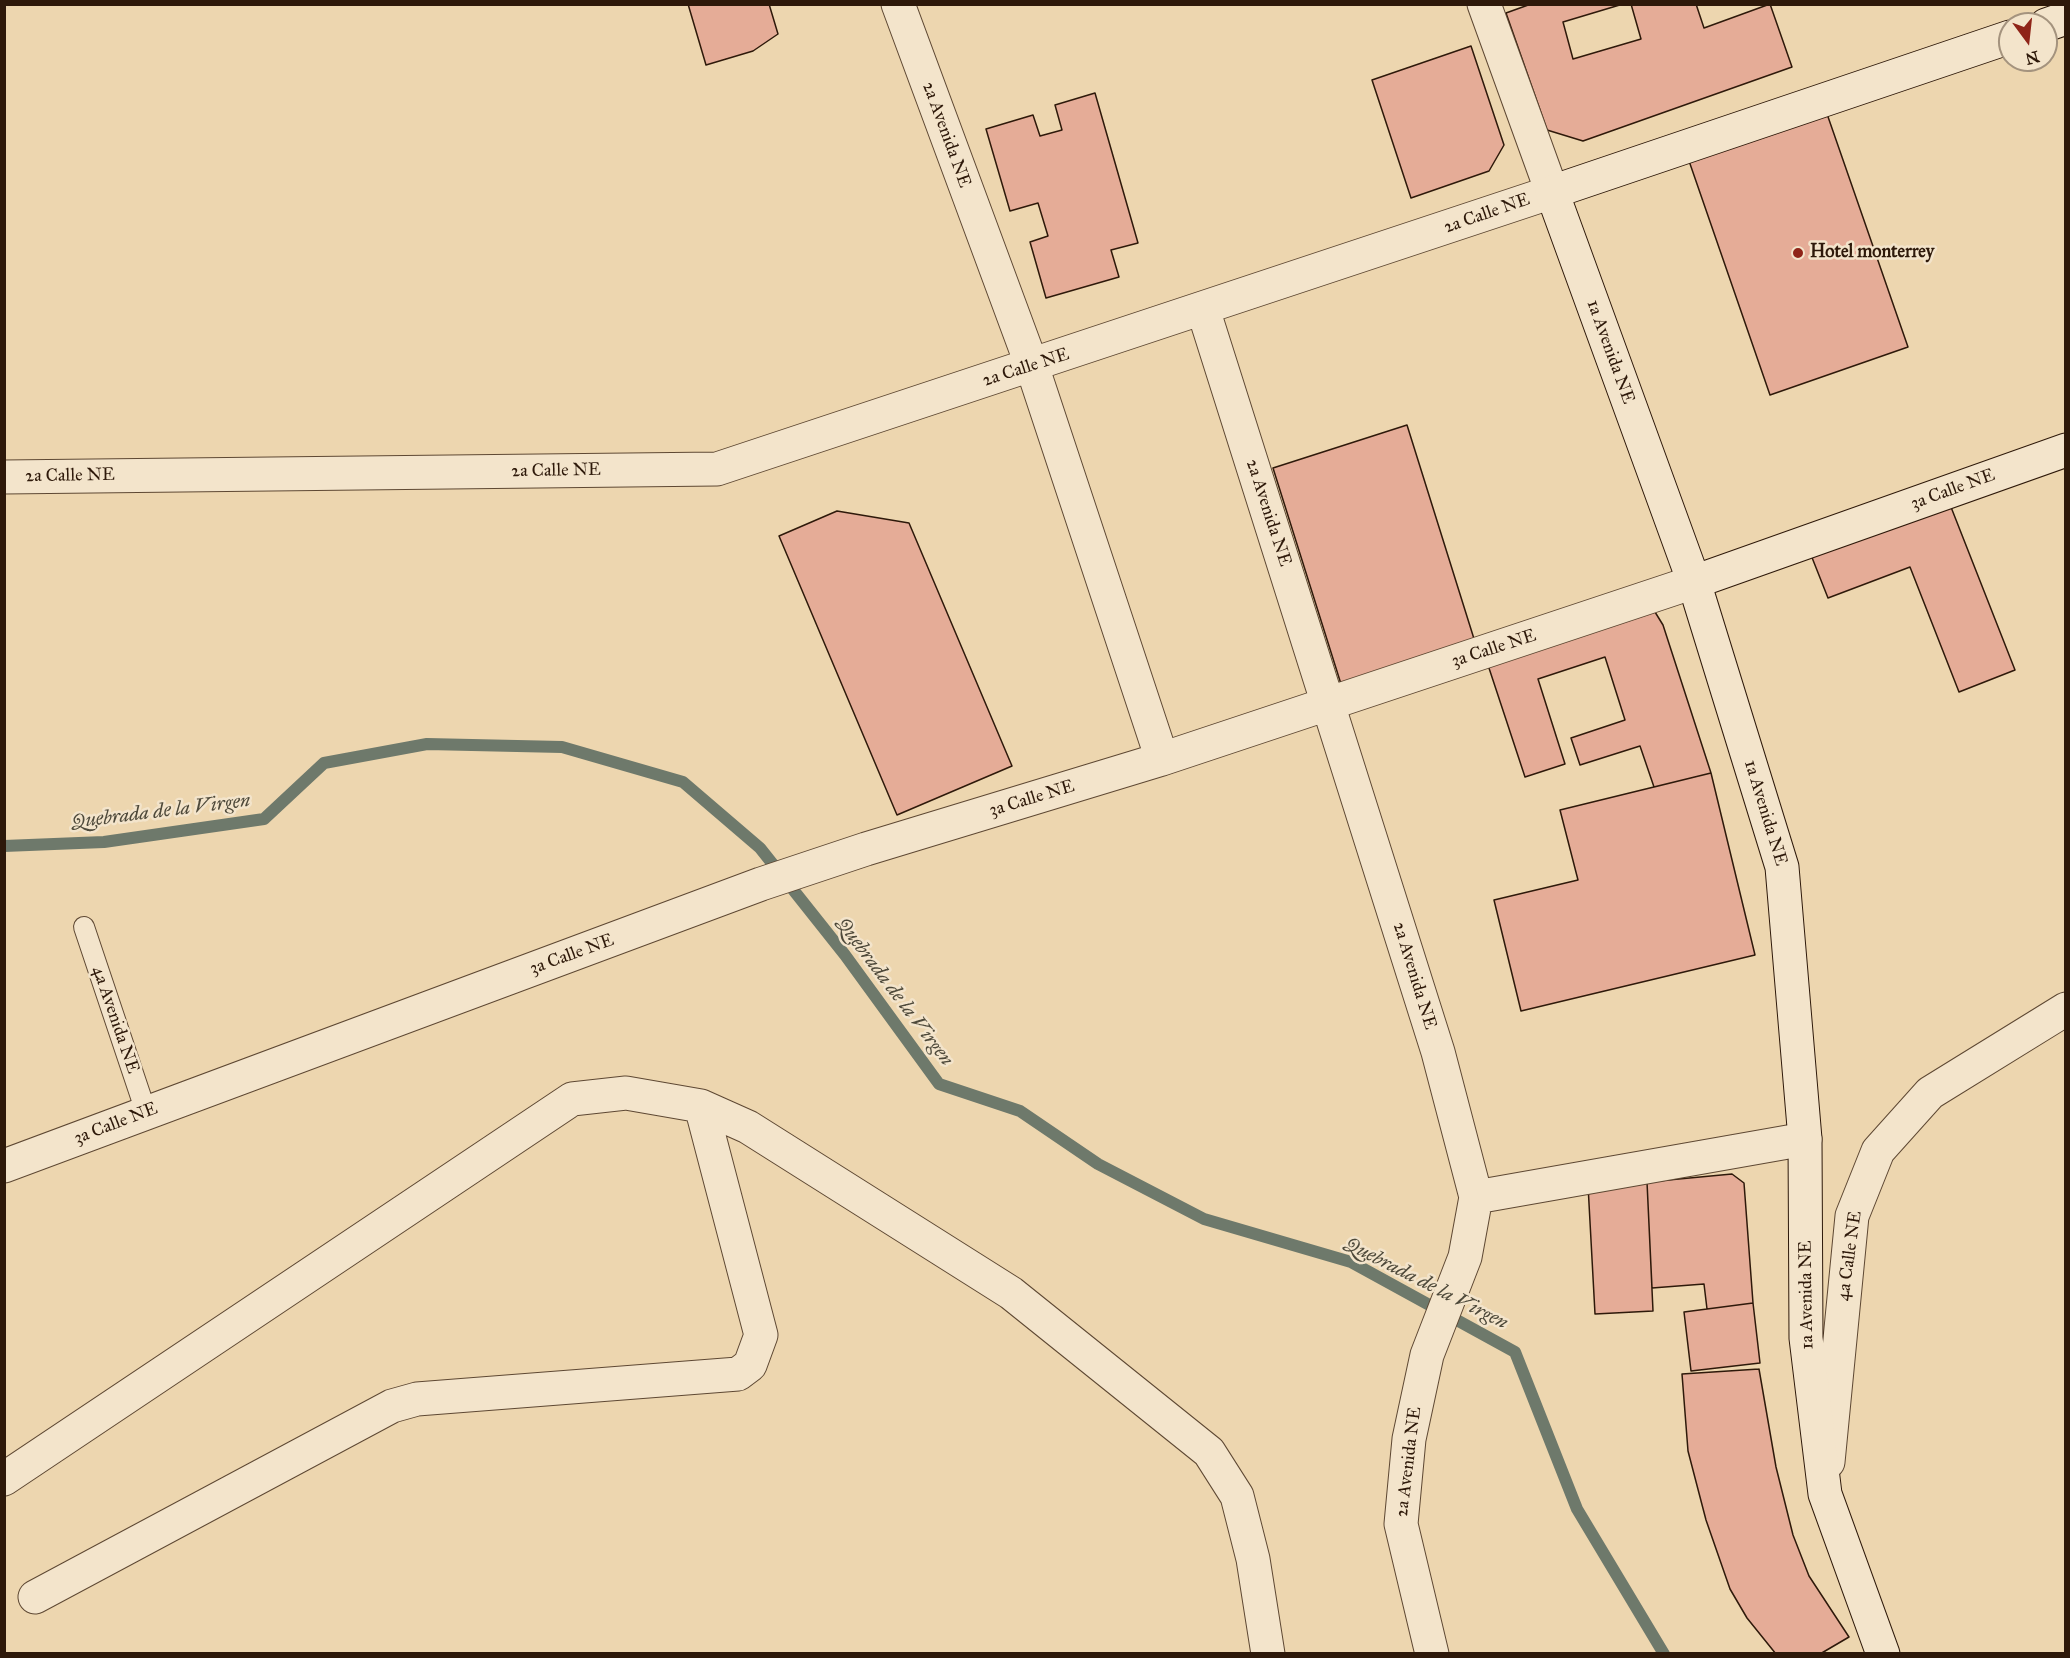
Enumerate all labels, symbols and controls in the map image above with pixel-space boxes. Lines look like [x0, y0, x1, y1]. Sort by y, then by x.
north arrow [1998, 12, 2058, 72]
text: N [2023, 47, 2041, 69]
street label: 2a Avenida NE [917, 79, 975, 191]
street label: 2a Calle NE [1441, 189, 1533, 239]
place label: Hotel monterrey [1810, 242, 1934, 264]
marker: Hotel monterrey [1791, 246, 1805, 260]
street label: 1a Avenida NE [1581, 297, 1639, 407]
street label: 2a Calle NE [980, 344, 1072, 392]
street label: 2a Avenida NE [1241, 457, 1295, 569]
street label: 2a Calle NE [511, 459, 601, 483]
street label: 2a Calle NE [25, 464, 115, 488]
street label: 3a Calle NE [1908, 465, 1998, 515]
street label: 3a Calle NE [1449, 625, 1539, 673]
street label: 1a Avenida NE [1739, 758, 1791, 868]
street label: 3a Calle NE [987, 776, 1077, 822]
water label: Quebrada de la Virgen [70, 789, 252, 835]
water label: Quebrada de la Virgen [830, 913, 958, 1071]
street label: 2a Avenida NE [1387, 920, 1441, 1032]
street label: 3a Calle NE [527, 930, 617, 980]
street label: 4a Avenida NE [87, 963, 143, 1077]
street label: 3a Calle NE [71, 1098, 161, 1150]
street label: 4a Calle NE [1833, 1210, 1867, 1302]
water label: Quebrada de la Virgen [1340, 1232, 1512, 1336]
street label: 1a Avenida NE [1795, 1240, 1819, 1350]
street label: 2a Avenida NE [1392, 1406, 1426, 1518]

